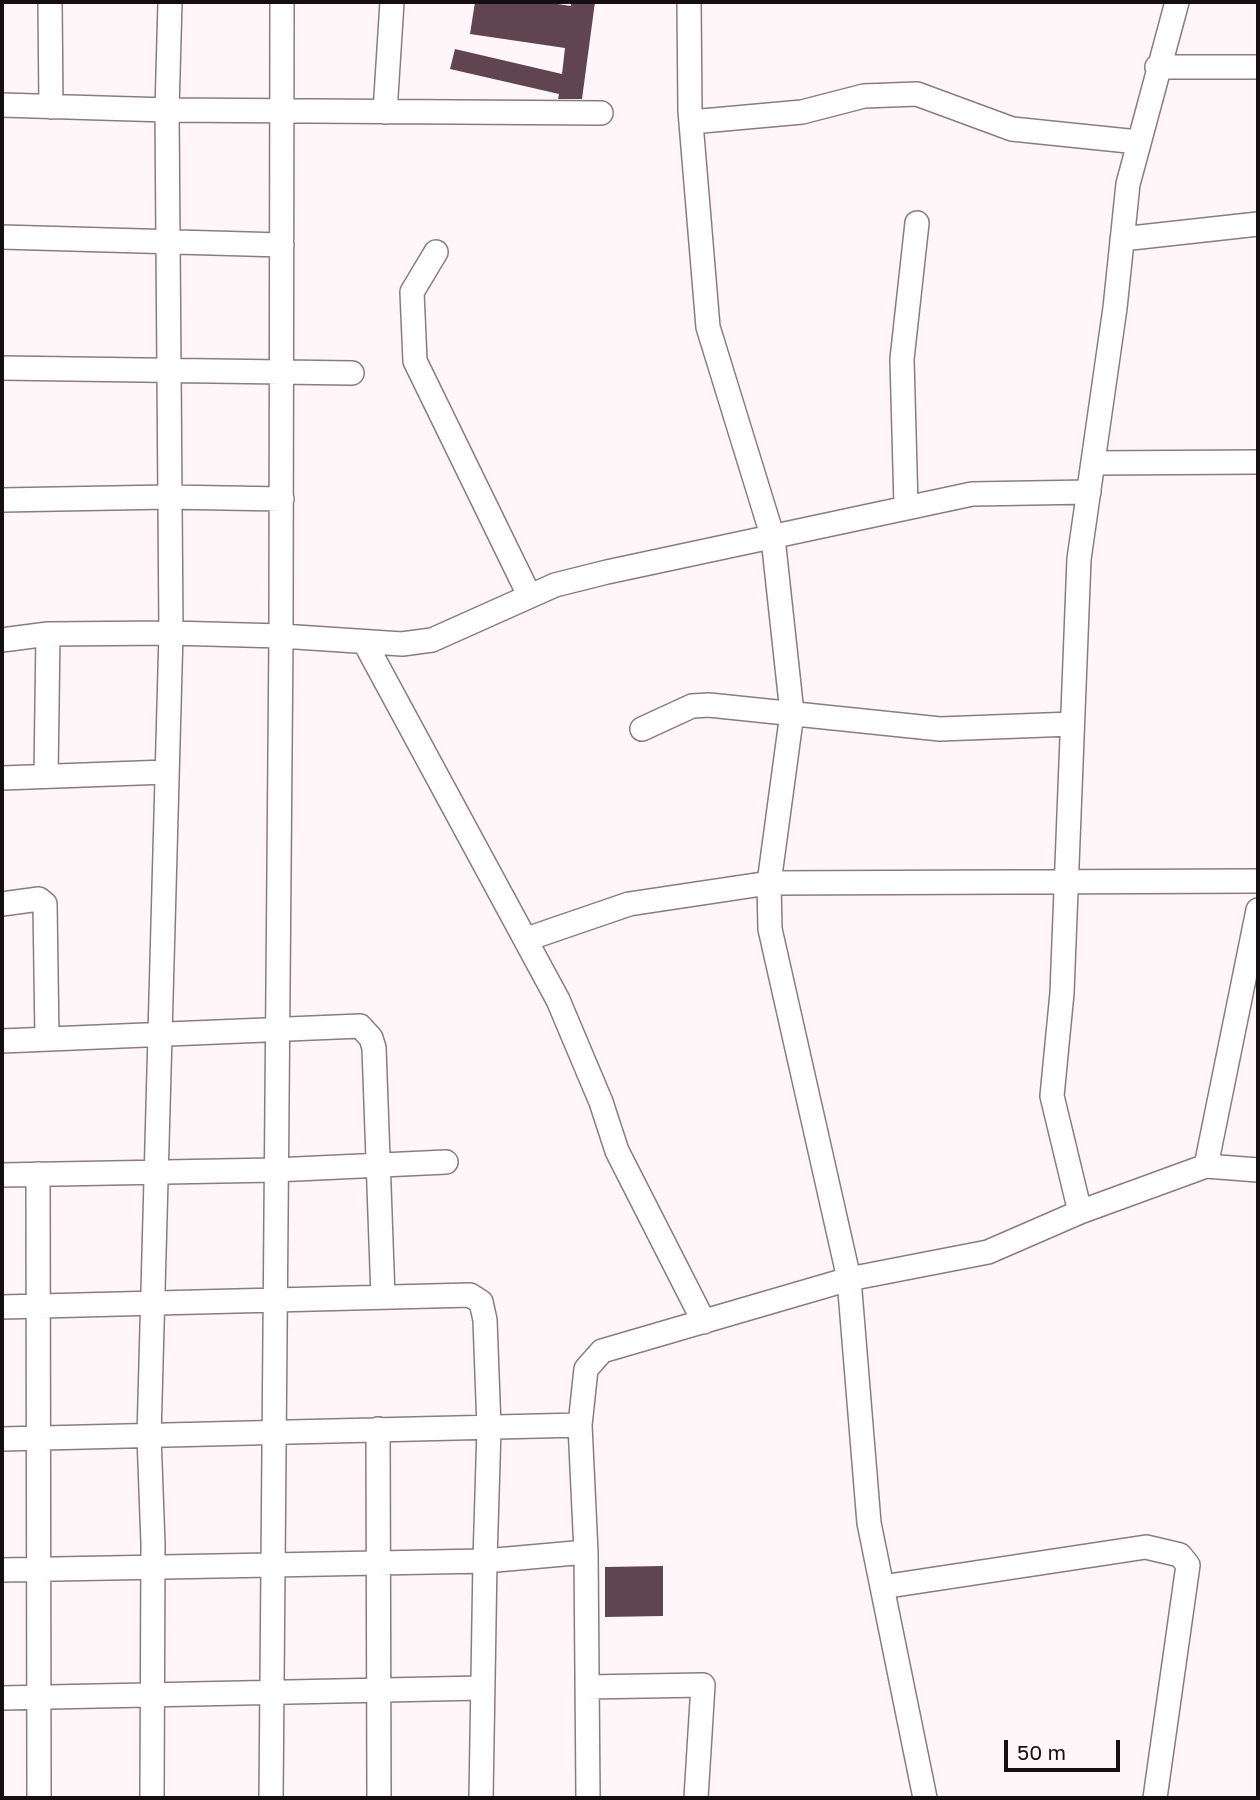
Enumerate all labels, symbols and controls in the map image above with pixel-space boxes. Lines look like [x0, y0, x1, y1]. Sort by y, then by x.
scale bar [1008, 1727, 1124, 1771]
text: 50 m [1017, 1739, 1066, 1765]

